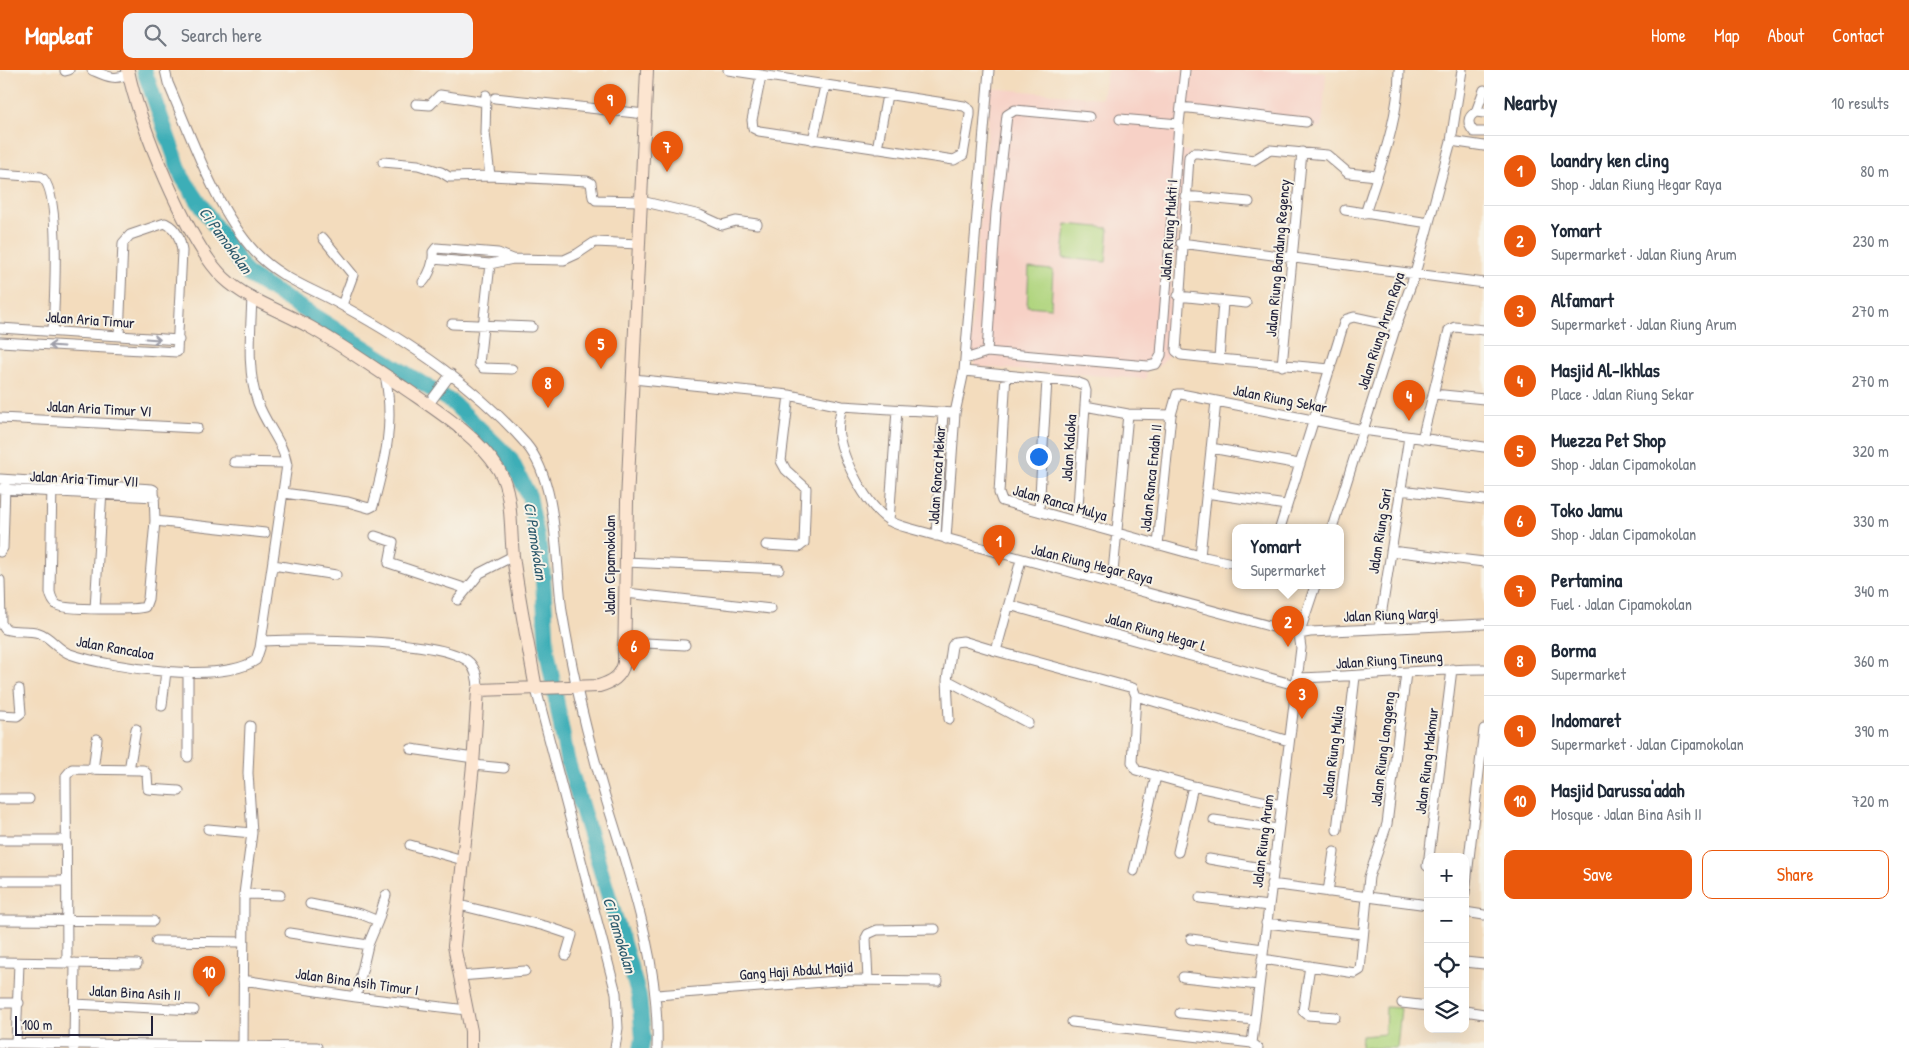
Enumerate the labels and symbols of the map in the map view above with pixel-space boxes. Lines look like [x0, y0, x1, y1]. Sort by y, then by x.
pin: 9 [594, 84, 626, 125]
pin: 7 [651, 131, 683, 172]
street label: Jalan Riung Bandung Regency [1260, 178, 1295, 338]
street label: Jalan Riung Mukti I [1154, 179, 1183, 281]
water label: Ci Pamokolan [194, 202, 259, 280]
street label: Jalan Riung Arum Raya [1352, 269, 1409, 392]
street label: Jalan Aria Timur [45, 306, 136, 333]
pin: 5 [585, 328, 617, 369]
one-way arrow [145, 334, 161, 343]
one-way arrow [48, 341, 64, 350]
pin: 8 [532, 367, 564, 408]
street label: Jalan Riung Sekar [1231, 379, 1329, 418]
pin: 4 [1393, 380, 1425, 421]
street label: Jalan Aria Timur VI [46, 395, 152, 422]
street label: Jalan Kaloka [1056, 414, 1081, 482]
street label: Jalan Ranca Endah II [1134, 423, 1167, 533]
street label: Jalan Ranca Mekar [923, 425, 950, 525]
your location [1026, 444, 1052, 470]
street label: Jalan Aria Timur VII [29, 465, 139, 492]
street label: Jalan Ranca Mulya [1010, 479, 1110, 526]
street label: Jalan Riung Sari [1362, 487, 1397, 575]
water label: Ci Pamokolan [519, 501, 553, 583]
street label: Jalan Cipamokolan [599, 514, 620, 615]
pin: 1 [983, 525, 1015, 566]
street label: Jalan Riung Hegar Raya [1029, 538, 1155, 589]
street label: Jalan Riung Wargi [1343, 602, 1439, 627]
pin: 2 [1272, 606, 1304, 647]
street label: Jalan Riung Hegar L [1103, 607, 1210, 656]
street label: Jalan Rancaloa [75, 630, 156, 665]
pin: 6 [618, 630, 650, 671]
street label: Jalan Riung Tineung [1335, 645, 1443, 674]
pin: 3 [1286, 678, 1318, 719]
street label: Jalan Riung Langgeng [1365, 690, 1400, 808]
street label: Jalan Riung Mulia [1316, 705, 1349, 799]
street label: Jalan Riung Makmur [1410, 706, 1444, 816]
street label: Jalan Riung Arum [1246, 793, 1279, 889]
water label: Ci Pamokolan [598, 894, 642, 977]
pin: 10 [193, 956, 225, 997]
street label: Gang Haji Abdul Majid [739, 956, 853, 985]
street label: Jalan Bina Asih Timur I [294, 962, 420, 1001]
street label: Jalan Bina Asih II [89, 980, 181, 1005]
scale bar [15, 1013, 152, 1036]

